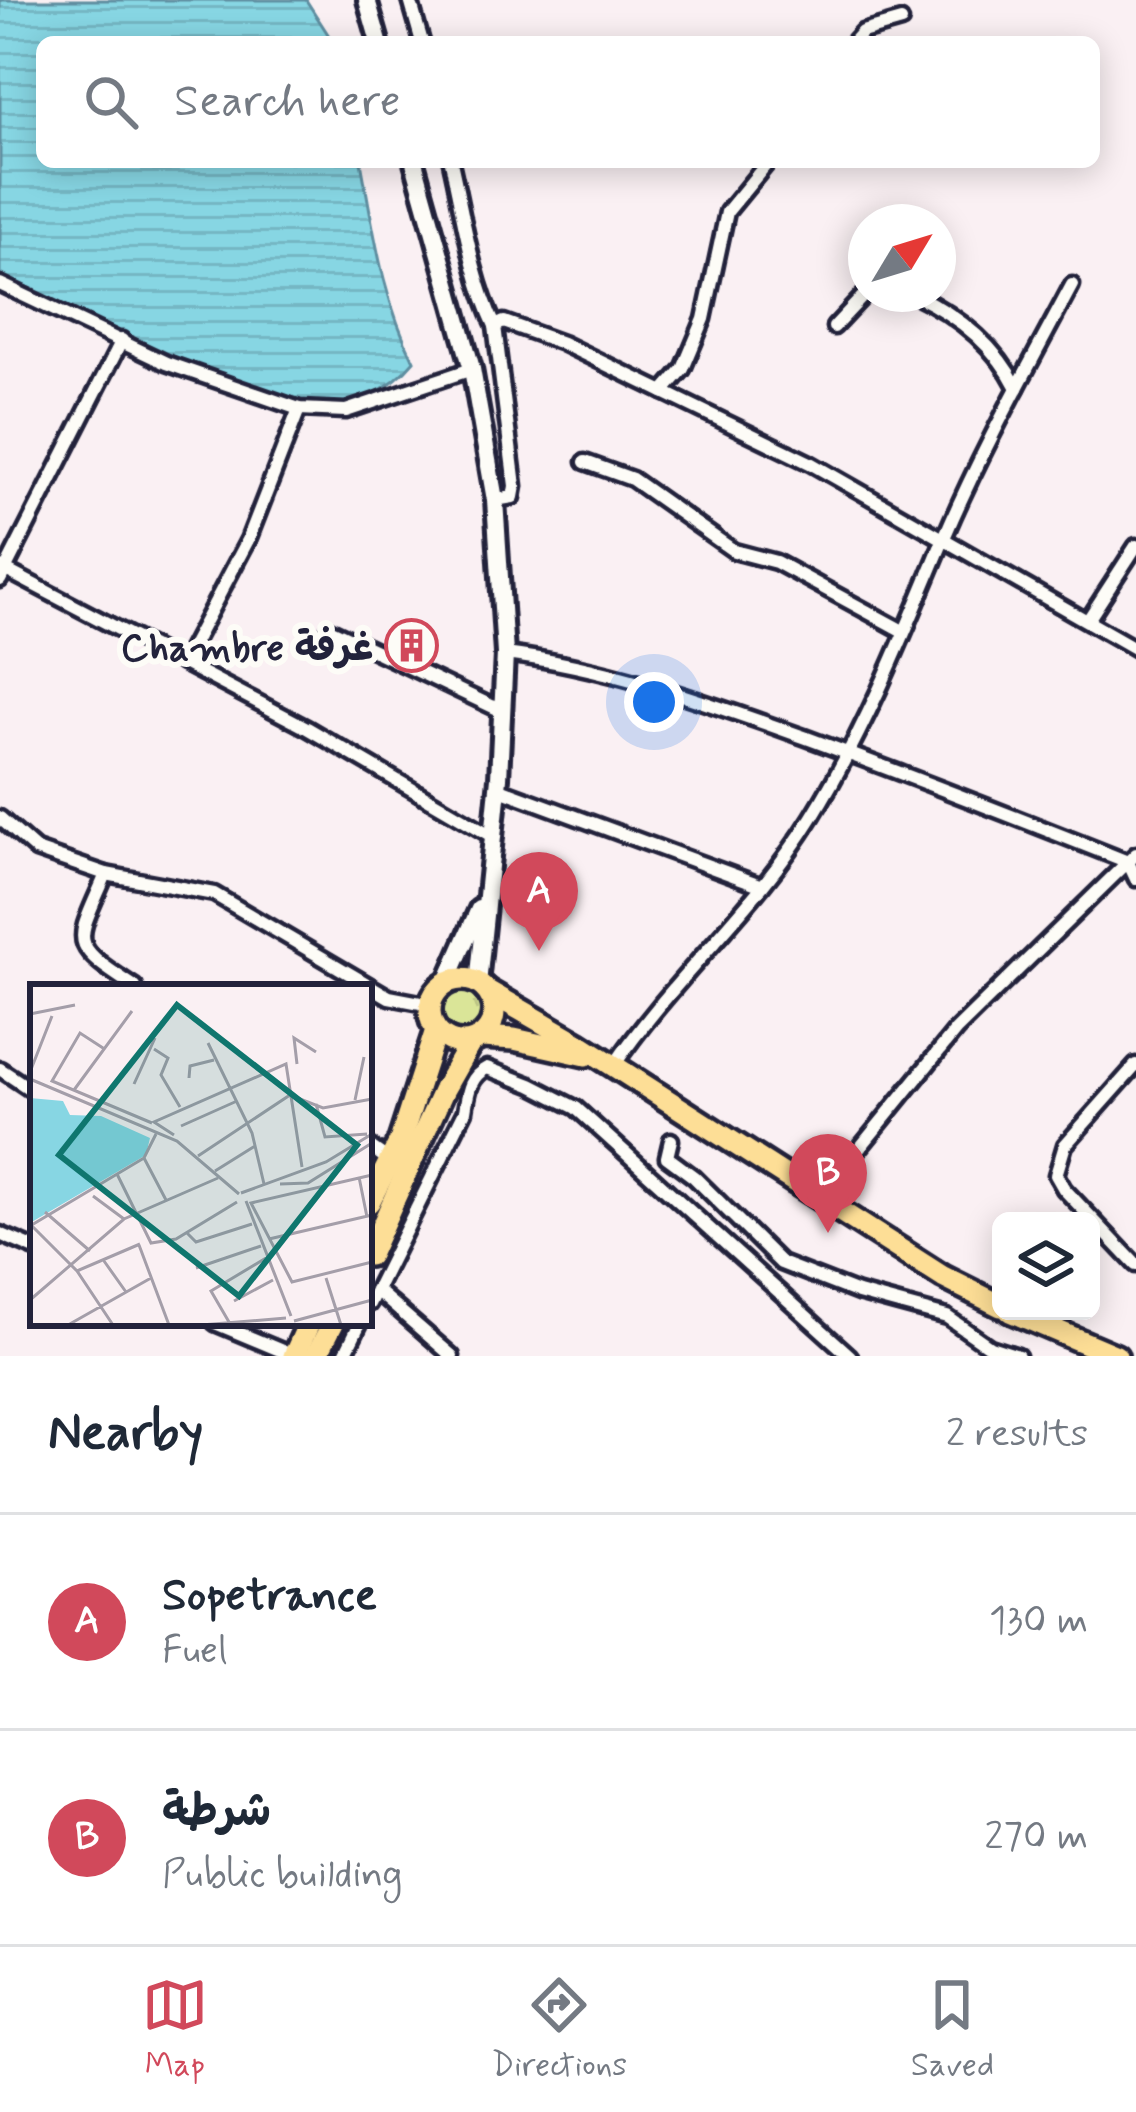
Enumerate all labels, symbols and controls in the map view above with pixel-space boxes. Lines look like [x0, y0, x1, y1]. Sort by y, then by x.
search box [36, 36, 1100, 168]
icon: search [78, 69, 144, 135]
text: Search here [174, 73, 401, 132]
north arrow [848, 204, 956, 312]
building icon: Chambre غرفة [384, 618, 440, 674]
place label: Chambre غرفة [121, 624, 373, 675]
your location [624, 672, 684, 732]
pin: A [500, 852, 578, 951]
inset map [30, 984, 372, 1326]
pin: B [789, 1134, 867, 1233]
map controls [992, 1212, 1100, 1320]
button: layers [992, 1212, 1100, 1320]
text: Nearby [48, 1401, 203, 1467]
text: 2 results [946, 1409, 1088, 1460]
text: Sopetrance [162, 1567, 377, 1626]
text: A [74, 1596, 100, 1647]
text: 130 m [989, 1596, 1088, 1647]
text: Fuel [162, 1626, 227, 1677]
text: شرطة [162, 1783, 271, 1842]
text: B [75, 1812, 99, 1863]
text: 270 m [984, 1812, 1088, 1863]
text: Public building [162, 1850, 402, 1901]
tab: Map [142, 1972, 208, 2088]
tab: Directions [491, 1972, 627, 2088]
tab: Saved [911, 1972, 994, 2088]

